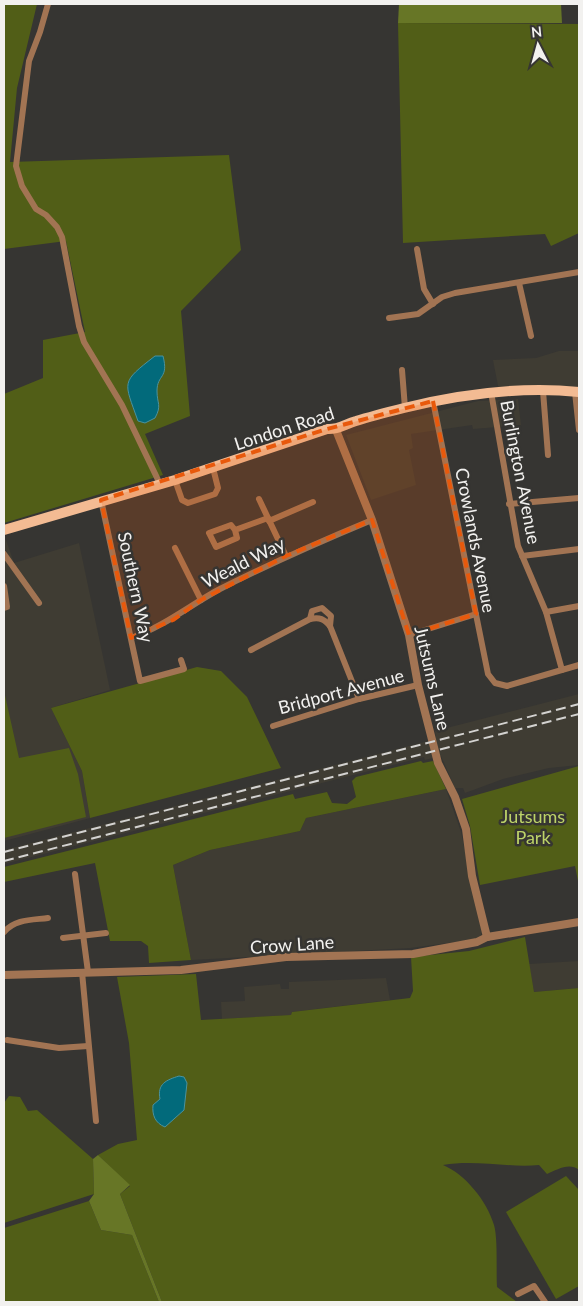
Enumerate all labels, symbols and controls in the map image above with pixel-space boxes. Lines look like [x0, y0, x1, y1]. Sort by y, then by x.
north arrow [513, 20, 563, 70]
text: N [530, 23, 543, 41]
street label: Burlington Avenue [496, 398, 546, 546]
street label: London Road [231, 402, 337, 454]
street label: Crowlands Avenue [451, 466, 501, 614]
street label: Southern Way [114, 530, 159, 645]
street label: Weald Way [198, 531, 289, 592]
street label: Jutsums Lane [410, 624, 456, 732]
street label: Bridport Avenue [276, 664, 406, 718]
park label: Jutsums Park [501, 805, 565, 848]
street label: Crow Lane [249, 930, 335, 958]

